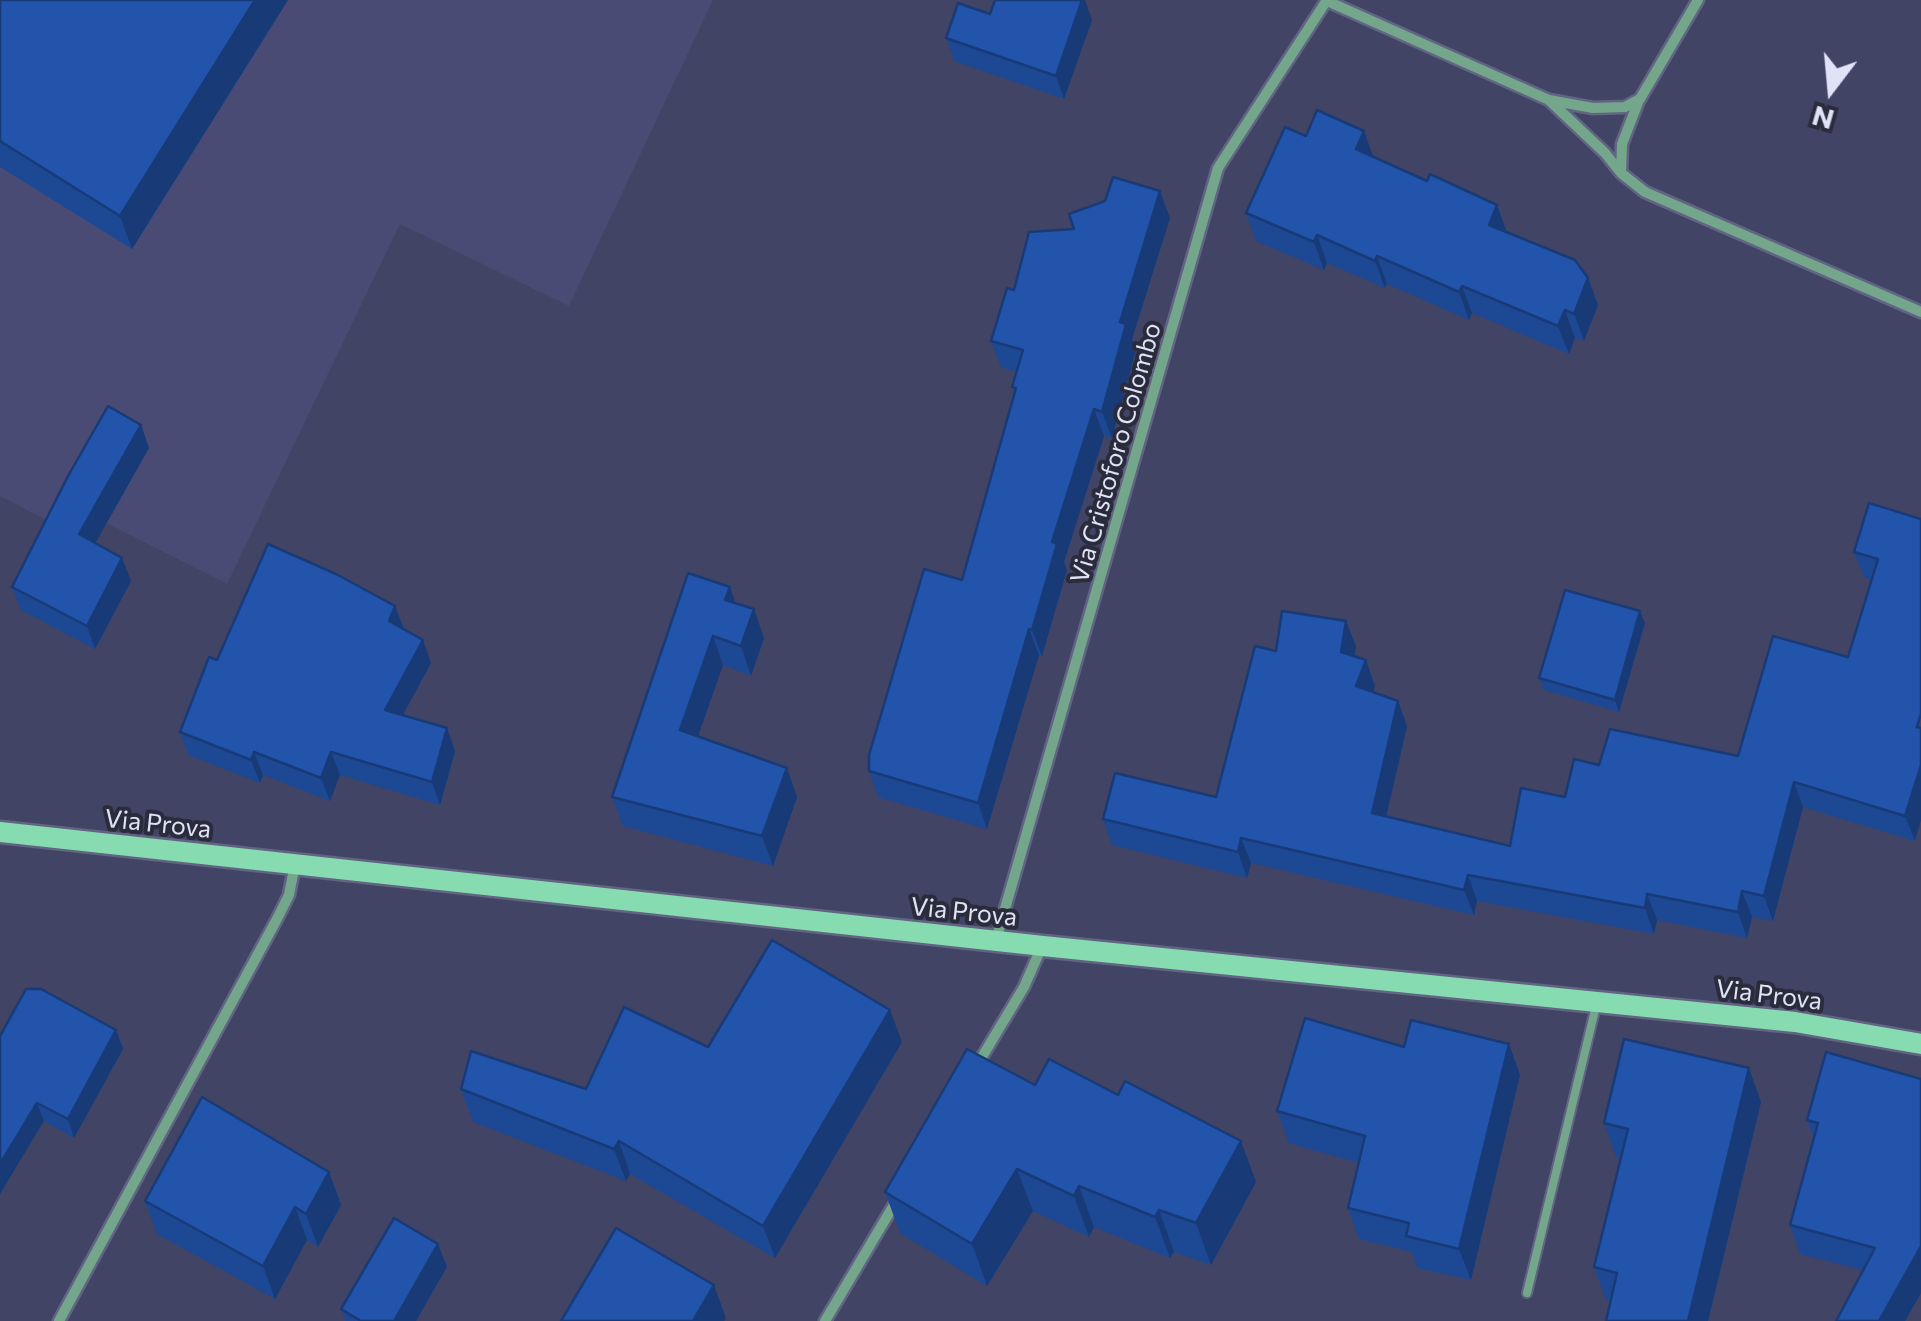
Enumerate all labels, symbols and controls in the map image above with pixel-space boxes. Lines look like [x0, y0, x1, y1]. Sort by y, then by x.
north arrow [1781, 40, 1881, 140]
text: N [1808, 100, 1838, 138]
street label: Via Cristoforo Colombo [1064, 319, 1168, 587]
street label: Via Prova [103, 803, 213, 845]
street label: Via Prova [909, 891, 1019, 933]
street label: Via Prova [1714, 974, 1824, 1016]

